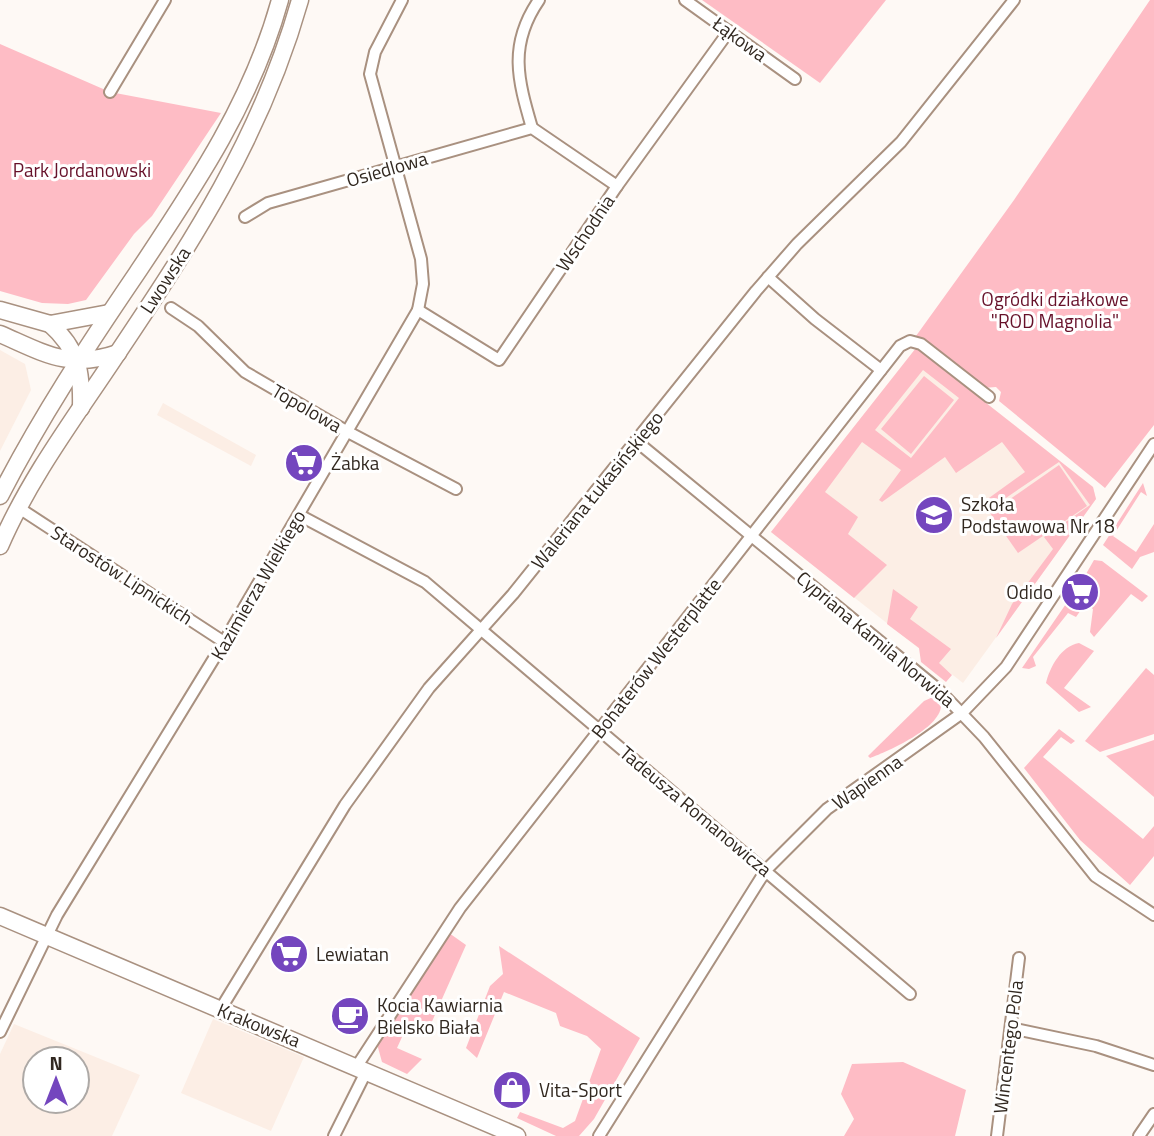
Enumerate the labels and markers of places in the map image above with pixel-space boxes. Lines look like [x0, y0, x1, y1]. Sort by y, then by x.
supermarket icon: Żabka [283, 442, 325, 484]
place label: Żabka [331, 448, 380, 477]
place label: Szkoła Podstawowa Nr 18 [961, 489, 1115, 540]
school or university icon: Szkoła Podstawowa Nr 18 [913, 494, 955, 536]
supermarket icon: Odido [1059, 571, 1101, 613]
place label: Odido [1006, 577, 1053, 606]
supermarket icon: Lewiatan [268, 933, 310, 975]
place label: Lewiatan [316, 939, 389, 968]
place label: Kocia Kawiarnia Bielsko Biała [377, 990, 503, 1041]
cafe icon: Kocia Kawiarnia Bielsko Biała [329, 995, 371, 1037]
shop icon: Vita-Sport [491, 1069, 533, 1111]
place label: Vita-Sport [539, 1075, 622, 1104]

